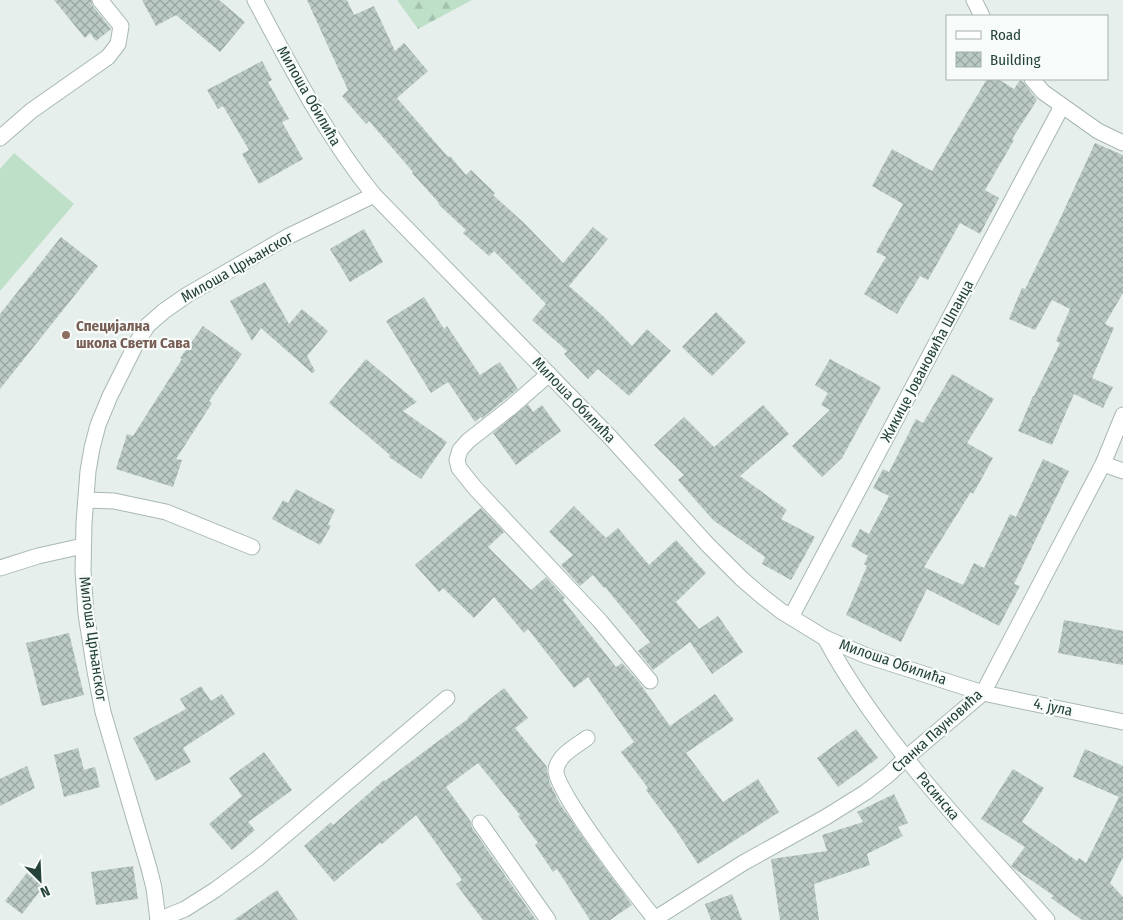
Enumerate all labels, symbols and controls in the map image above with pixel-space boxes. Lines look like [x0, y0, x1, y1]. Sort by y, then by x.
legend [946, 15, 1108, 80]
text: Road [990, 26, 1021, 44]
street label: Милоша Обилића [273, 43, 345, 149]
text: Building [990, 51, 1041, 69]
street label: Милоша Црњанског [178, 228, 296, 306]
street label: Жикице Јовановића Шпанца [877, 277, 977, 445]
place label: Специјална школа Свети Сава [76, 317, 191, 352]
marker: Специјална школа Свети Сава [60, 329, 72, 341]
street label: Милоша Обилића [529, 353, 619, 447]
street label: Милоша Црњанског [75, 575, 111, 703]
street label: Милоша Обилића [837, 635, 949, 689]
street label: Станка Пауновића [888, 686, 986, 776]
street label: 4. јула [1032, 694, 1074, 720]
street label: Расинска [913, 768, 963, 824]
north arrow [15, 855, 65, 905]
text: N [38, 882, 52, 901]

